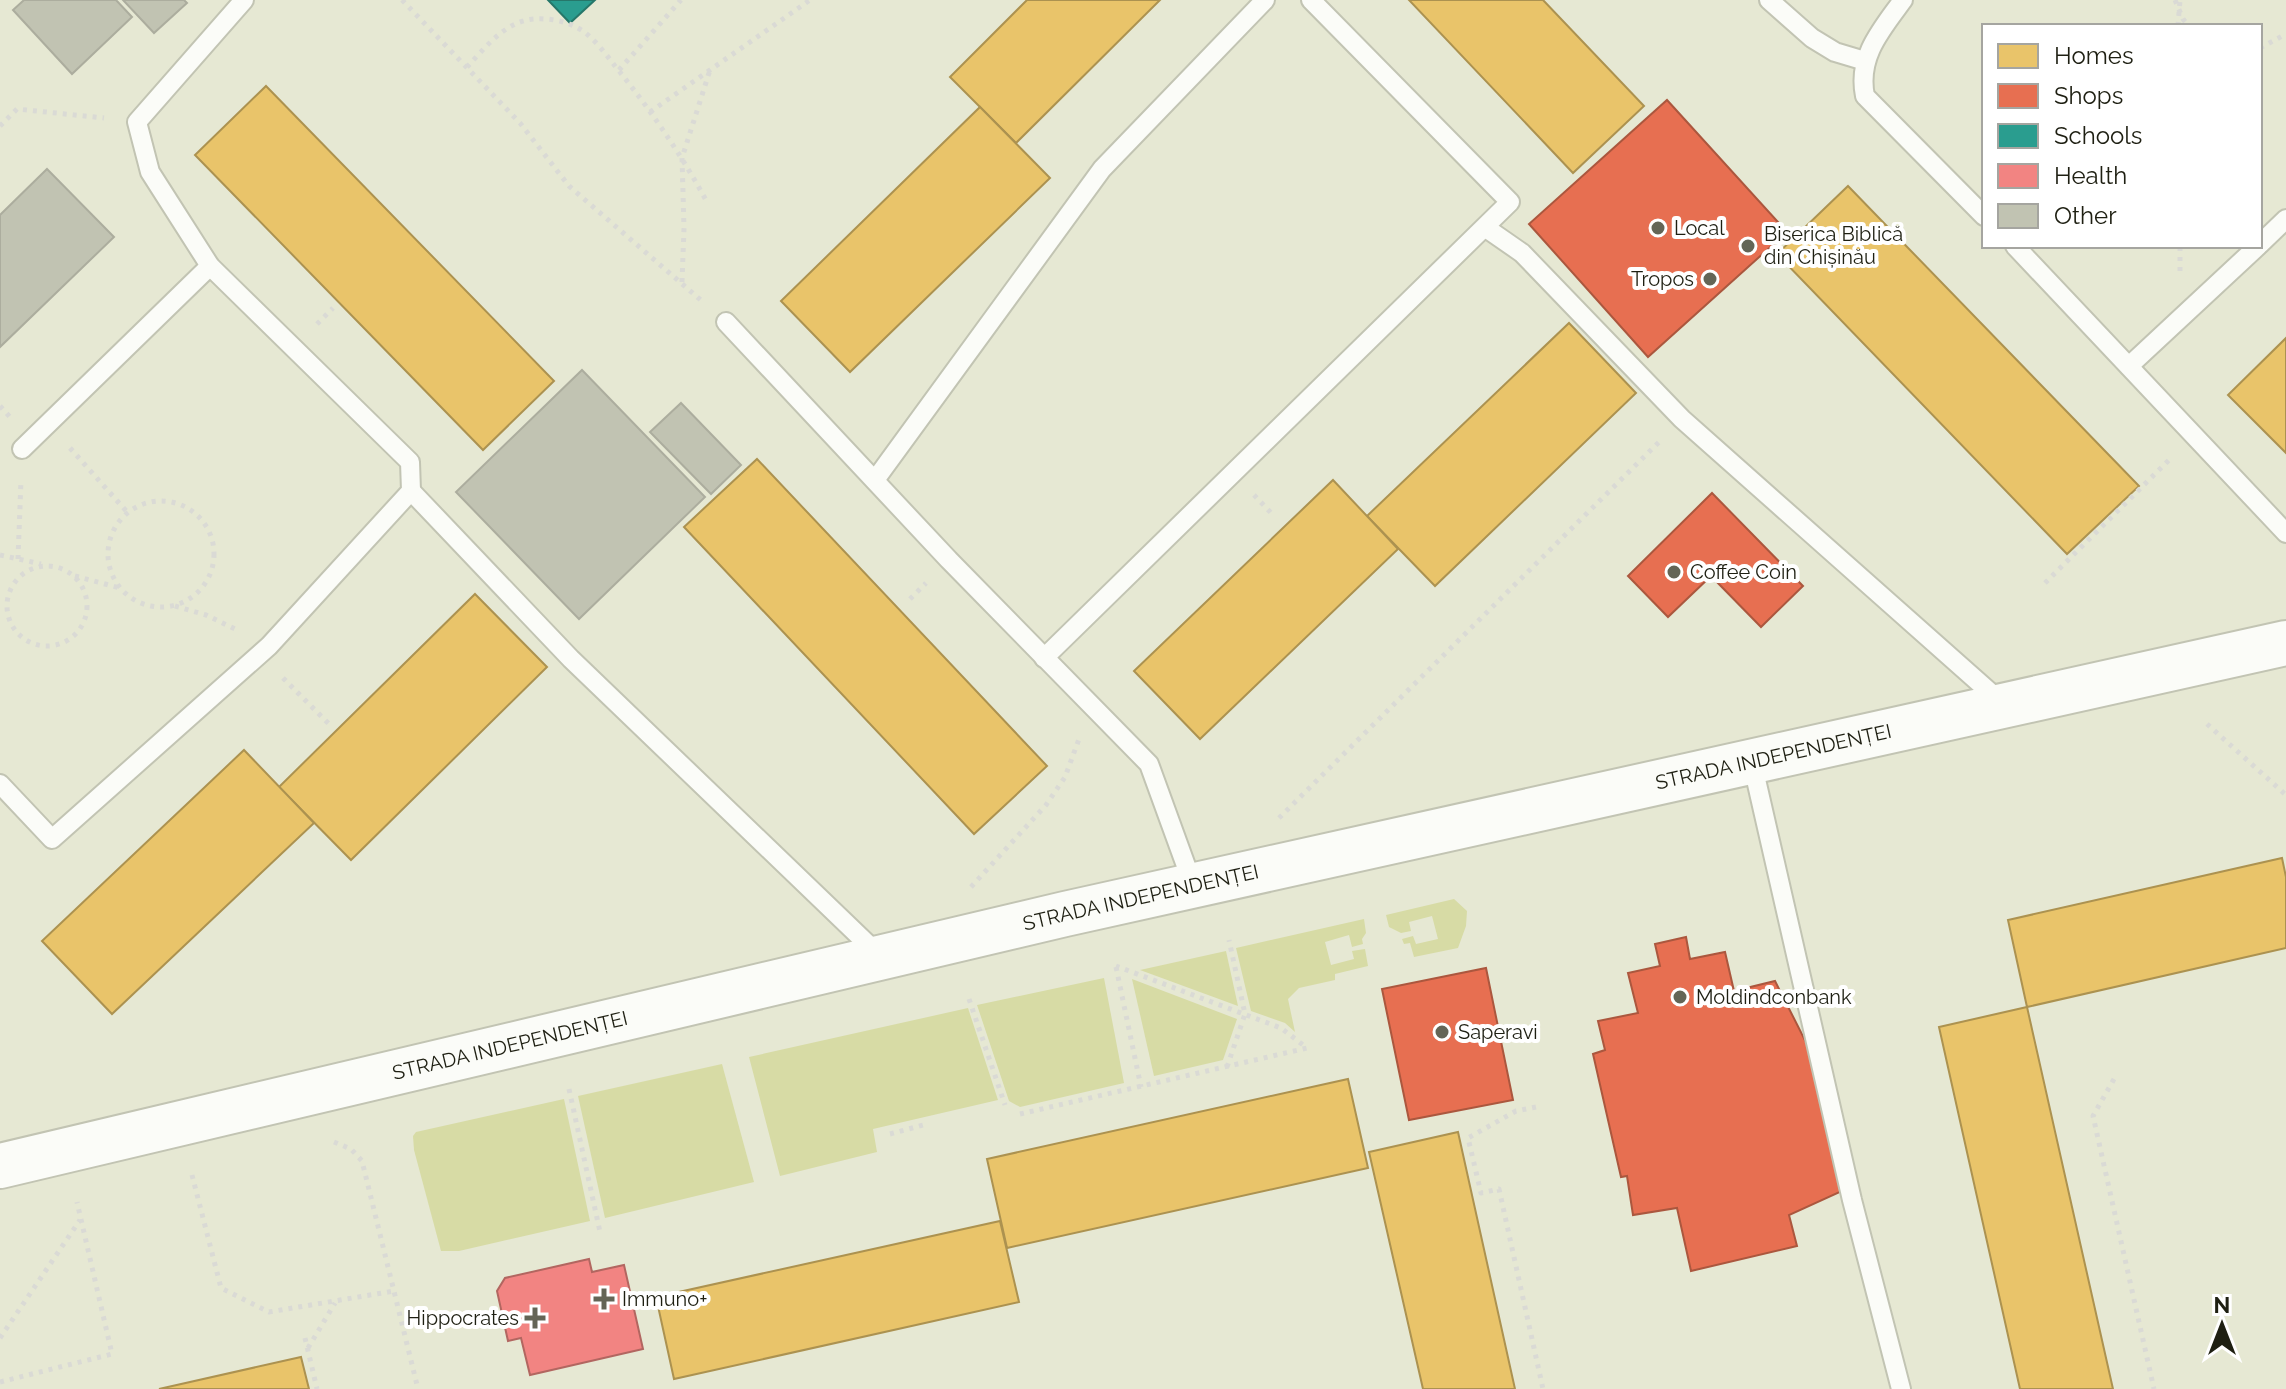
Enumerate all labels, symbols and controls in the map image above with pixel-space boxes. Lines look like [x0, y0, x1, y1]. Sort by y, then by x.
legend [1982, 24, 2262, 248]
text: Homes [2054, 41, 2134, 70]
text: Shops [2054, 81, 2123, 110]
text: Schools [2054, 121, 2142, 150]
text: Health [2054, 161, 2127, 190]
text: Other [2054, 201, 2117, 230]
place label: Local [1674, 216, 1725, 240]
marker: Local [1649, 219, 1667, 237]
place label: Biserica Biblică din Chișinău [1764, 222, 1903, 269]
marker: Biserica Biblică din Chișinău [1739, 237, 1757, 255]
place label: Tropos [1631, 267, 1694, 291]
marker: Tropos [1701, 270, 1719, 288]
place label: Coffee Coin [1690, 560, 1797, 584]
marker: Coffee Coin [1665, 563, 1683, 581]
street label: STRADA INDEPENDENȚEI [1653, 719, 1894, 795]
street label: STRADA INDEPENDENȚEI [1020, 859, 1261, 936]
place label: Moldindconbank [1696, 985, 1852, 1009]
marker: Moldindconbank [1671, 988, 1689, 1006]
street label: STRADA INDEPENDENȚEI [390, 1006, 630, 1085]
place label: Saperavi [1458, 1020, 1538, 1044]
marker: Saperavi [1433, 1023, 1451, 1041]
north arrow [2182, 1285, 2262, 1365]
place label: Immuno+ [622, 1287, 707, 1311]
marker: Immuno+ [593, 1288, 615, 1310]
text: N [2214, 1292, 2230, 1318]
place label: Hippocrates [407, 1306, 519, 1330]
marker: Hippocrates [526, 1309, 544, 1327]

